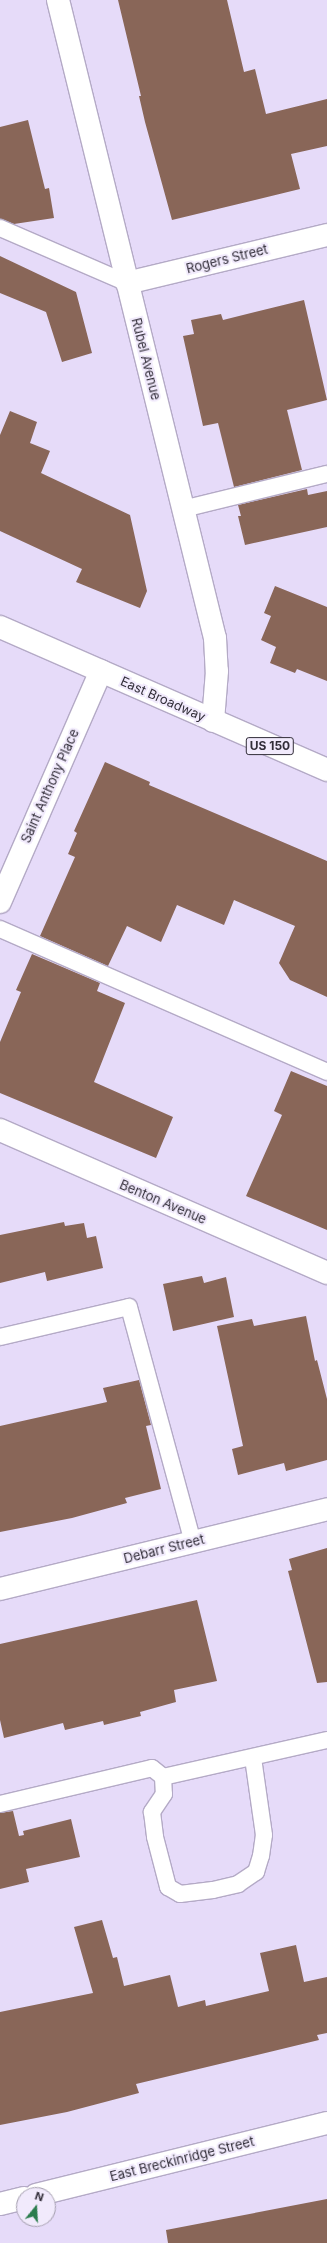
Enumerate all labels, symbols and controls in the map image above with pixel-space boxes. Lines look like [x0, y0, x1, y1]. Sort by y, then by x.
street label: Rogers Street [185, 241, 269, 277]
street label: Rubel Avenue [128, 316, 164, 402]
street label: East Broadway [118, 673, 208, 725]
street label: Saint Anthony Place [18, 727, 82, 845]
road number: US 150 [245, 736, 295, 756]
street label: Benton Avenue [117, 1177, 209, 1227]
street label: Debarr Street [122, 1531, 206, 1567]
street label: East Breckinridge Street [108, 2134, 256, 2184]
north arrow [16, 2187, 56, 2227]
text: N [33, 2189, 46, 2204]

